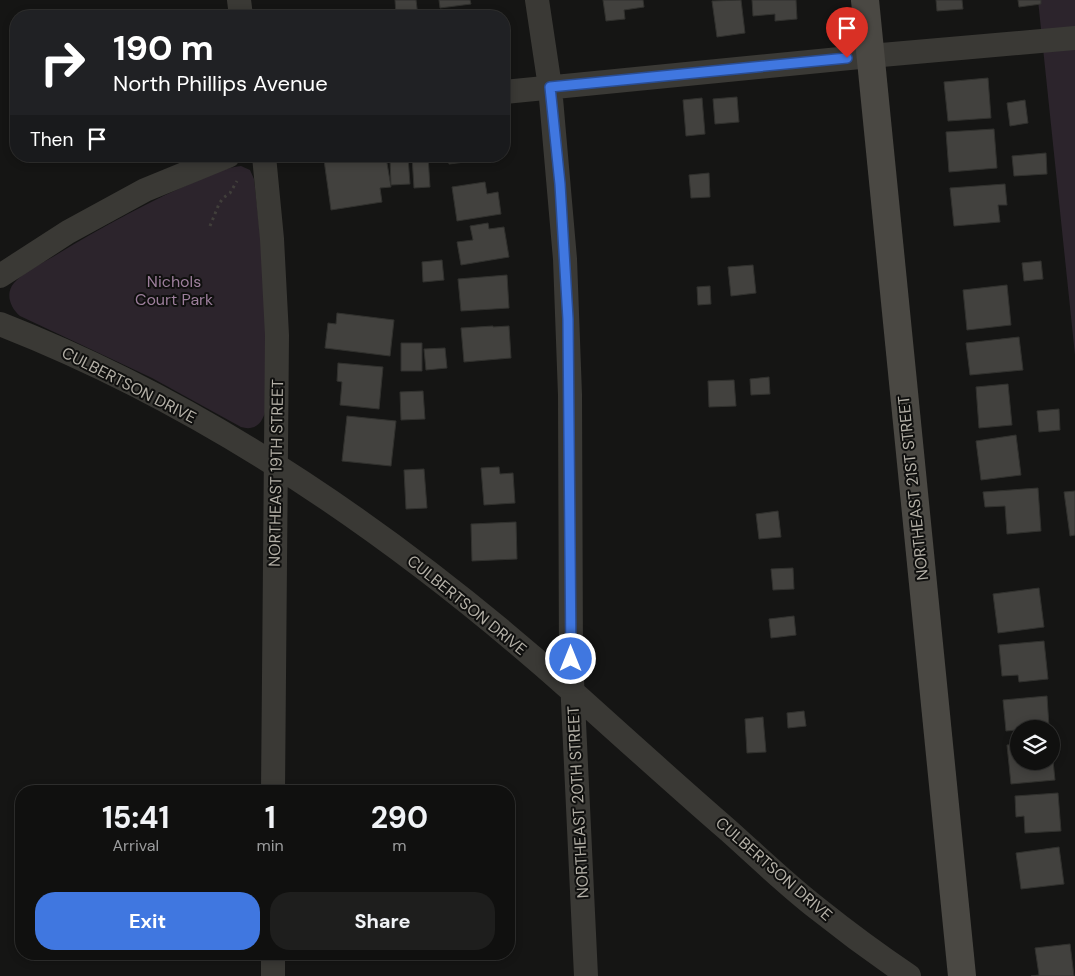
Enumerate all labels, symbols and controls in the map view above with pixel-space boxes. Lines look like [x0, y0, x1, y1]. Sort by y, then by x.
pin [826, 7, 868, 58]
icon: arrive [833, 14, 861, 42]
text: 190 m [113, 25, 214, 71]
icon: right [30, 30, 95, 95]
text: North Phillips Avenue [113, 69, 328, 98]
icon: arrive [83, 125, 111, 153]
text: Then [30, 127, 73, 152]
park label: Nichols Court Park [135, 271, 213, 310]
street label: CULBERTSON DRIVE [58, 342, 200, 428]
street label: NORTHEAST 19TH STREET [264, 379, 288, 567]
street label: NORTHEAST 21ST STREET [893, 395, 933, 581]
street label: CULBERTSON DRIVE [403, 550, 531, 660]
position arrow [544, 632, 596, 684]
street label: NORTHEAST 20TH STREET [562, 705, 594, 899]
map controls [1010, 720, 1060, 770]
button: layers [1010, 720, 1060, 770]
text: 15:41 [102, 798, 170, 837]
text: 1 [265, 798, 276, 837]
text: 290 [371, 798, 428, 837]
street label: CULBERTSON DRIVE [711, 812, 837, 926]
text: Arrival [112, 835, 159, 856]
text: min [256, 835, 284, 856]
text: m [392, 835, 406, 856]
button: Exit [35, 892, 260, 950]
button: Share [270, 892, 495, 950]

